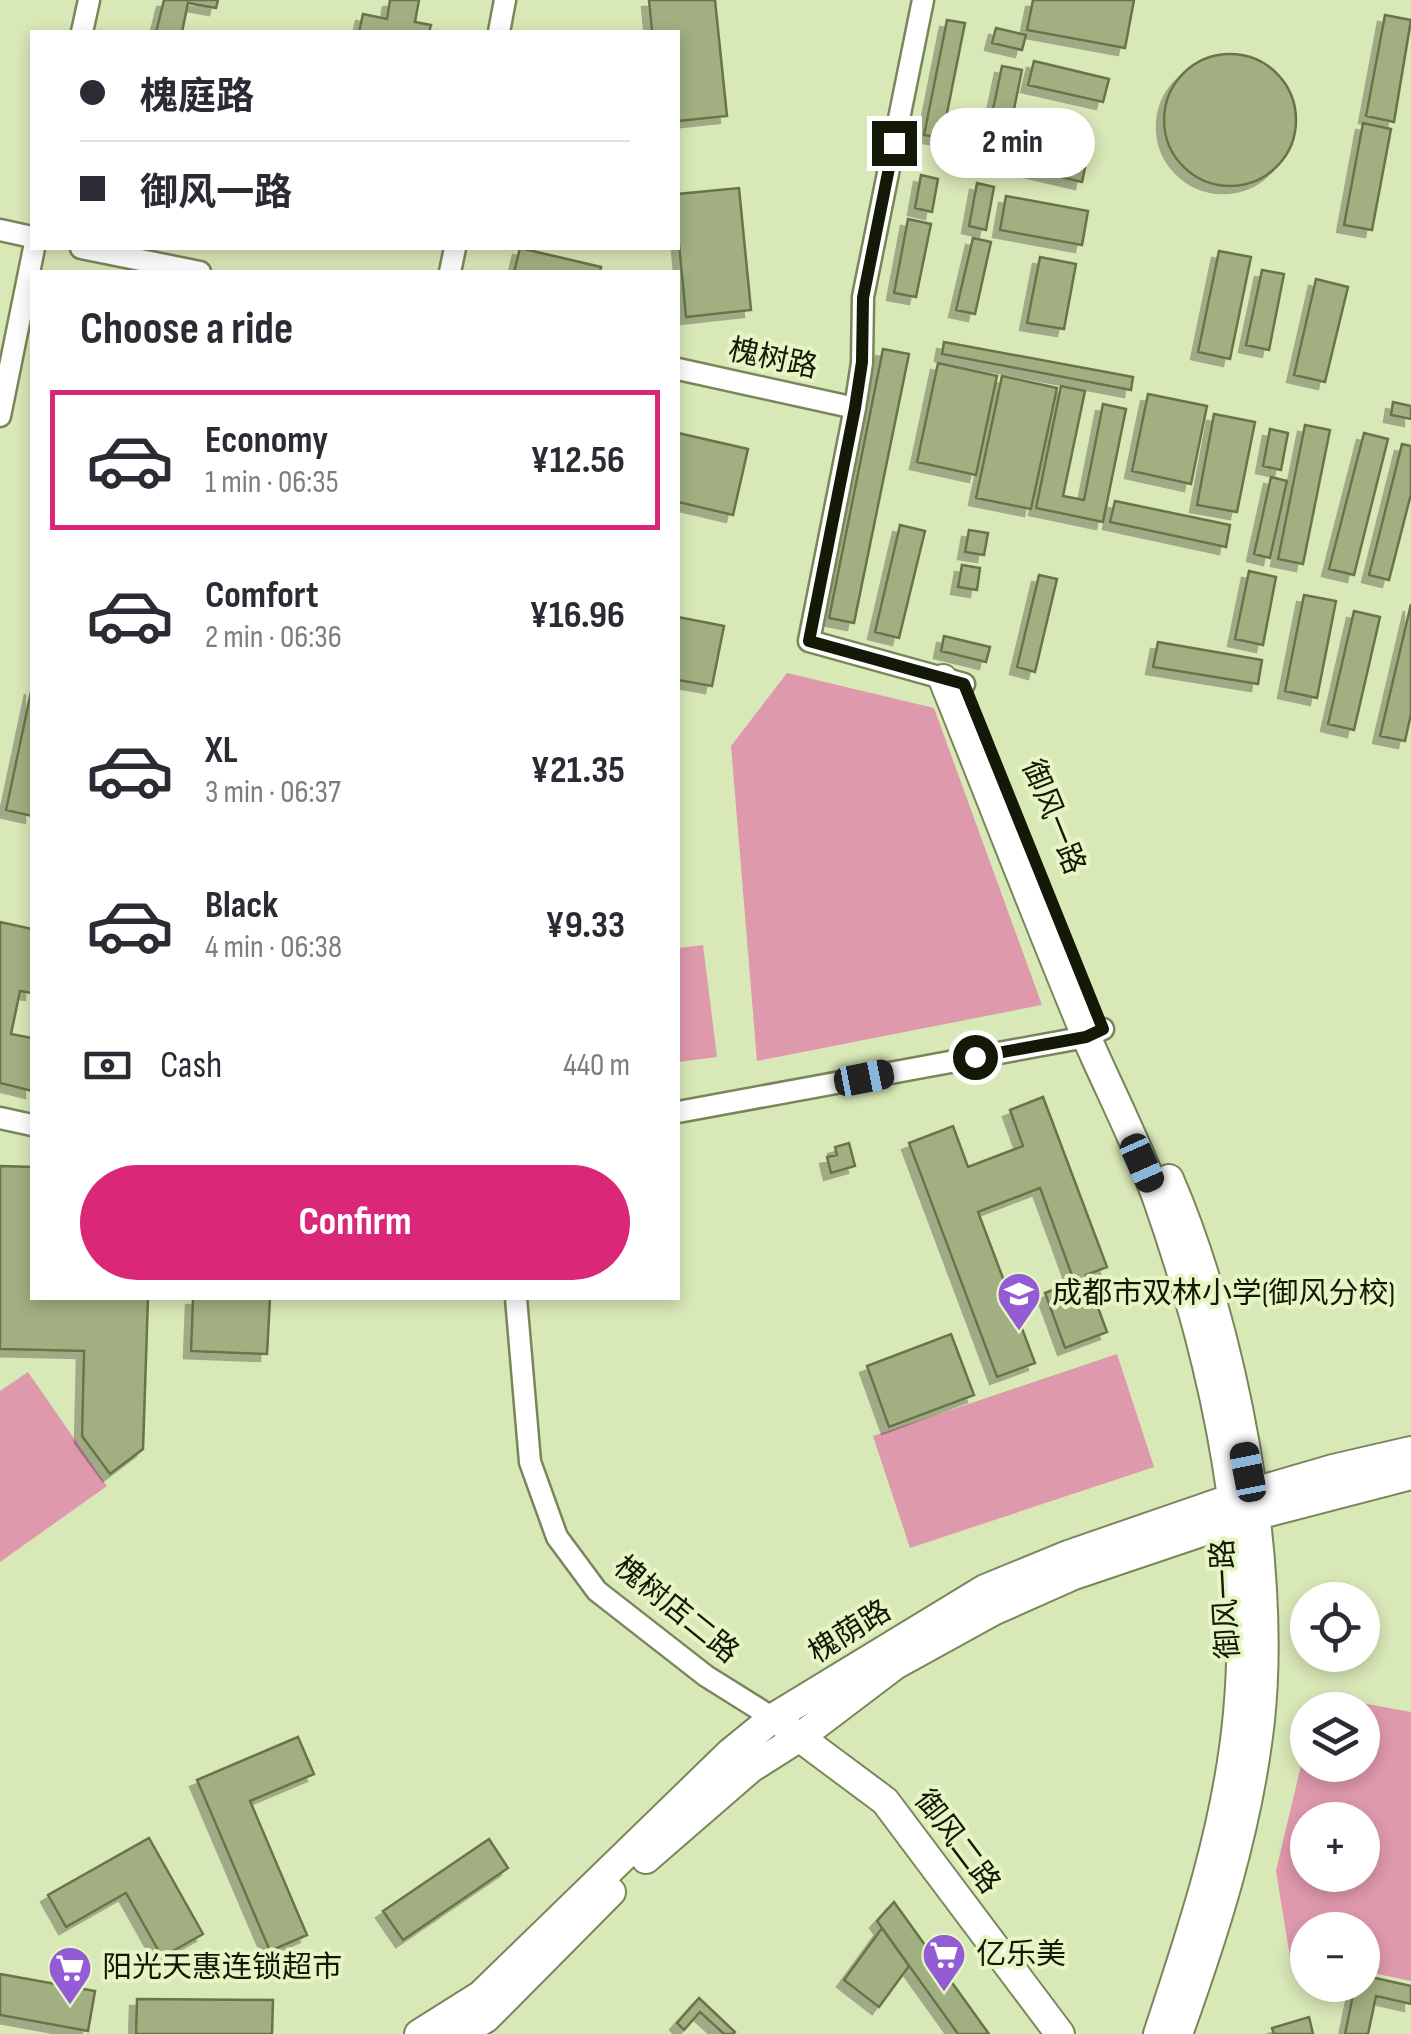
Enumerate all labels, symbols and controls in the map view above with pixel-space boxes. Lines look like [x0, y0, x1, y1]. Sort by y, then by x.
text: 槐庭路 [140, 75, 254, 120]
callout: 2 min [929, 108, 1094, 178]
route end [872, 121, 917, 166]
text: 2 min [982, 123, 1043, 162]
text: 御风一路 [140, 171, 292, 216]
text: Choose a ride [80, 302, 293, 357]
street label: 槐树路 [725, 332, 821, 386]
icon: car [85, 415, 175, 505]
text: Economy [205, 418, 328, 463]
text: ¥12.56 [530, 438, 625, 483]
text: 1 min · 06:35 [205, 463, 339, 502]
icon: car [85, 570, 175, 660]
text: Comfort [205, 573, 319, 618]
text: ¥16.96 [529, 593, 625, 638]
text: 2 min · 06:36 [205, 618, 342, 657]
icon: car [85, 725, 175, 815]
text: XL [205, 728, 238, 773]
text: ¥21.35 [531, 748, 625, 793]
street label: 御风一路 [1014, 755, 1092, 879]
text: 3 min · 06:37 [205, 773, 341, 812]
icon: car [85, 880, 175, 970]
text: Black [205, 883, 278, 928]
text: ¥9.33 [545, 903, 625, 948]
text: 4 min · 06:38 [205, 928, 342, 967]
route start [953, 1035, 998, 1080]
icon: cash [80, 1038, 135, 1093]
text: Cash [160, 1043, 222, 1088]
text: 440 m [563, 1046, 630, 1085]
car [832, 1058, 896, 1098]
car [1116, 1129, 1168, 1197]
button: Confirm [80, 1165, 630, 1280]
school or university icon: 成都市双林小学(御风分校) [996, 1271, 1042, 1332]
place label: 成都市双林小学(御风分校) [1052, 1276, 1395, 1312]
car [1228, 1440, 1268, 1504]
street label: 御风一路 [1205, 1538, 1247, 1660]
street label: 槐树店二路 [606, 1549, 746, 1671]
map controls [1290, 1582, 1380, 2002]
button: locate [1290, 1582, 1380, 1672]
street label: 槐荫路 [802, 1593, 898, 1671]
button: layers [1290, 1692, 1380, 1782]
street label: 御风二路 [907, 1783, 1007, 1901]
button: + [1290, 1802, 1380, 1892]
button: − [1290, 1912, 1380, 2002]
supermarket icon: 亿乐美 [921, 1932, 967, 1993]
place label: 亿乐美 [976, 1937, 1066, 1973]
supermarket icon: 阳光天惠连锁超市 [47, 1945, 93, 2006]
place label: 阳光天惠连锁超市 [102, 1950, 342, 1986]

